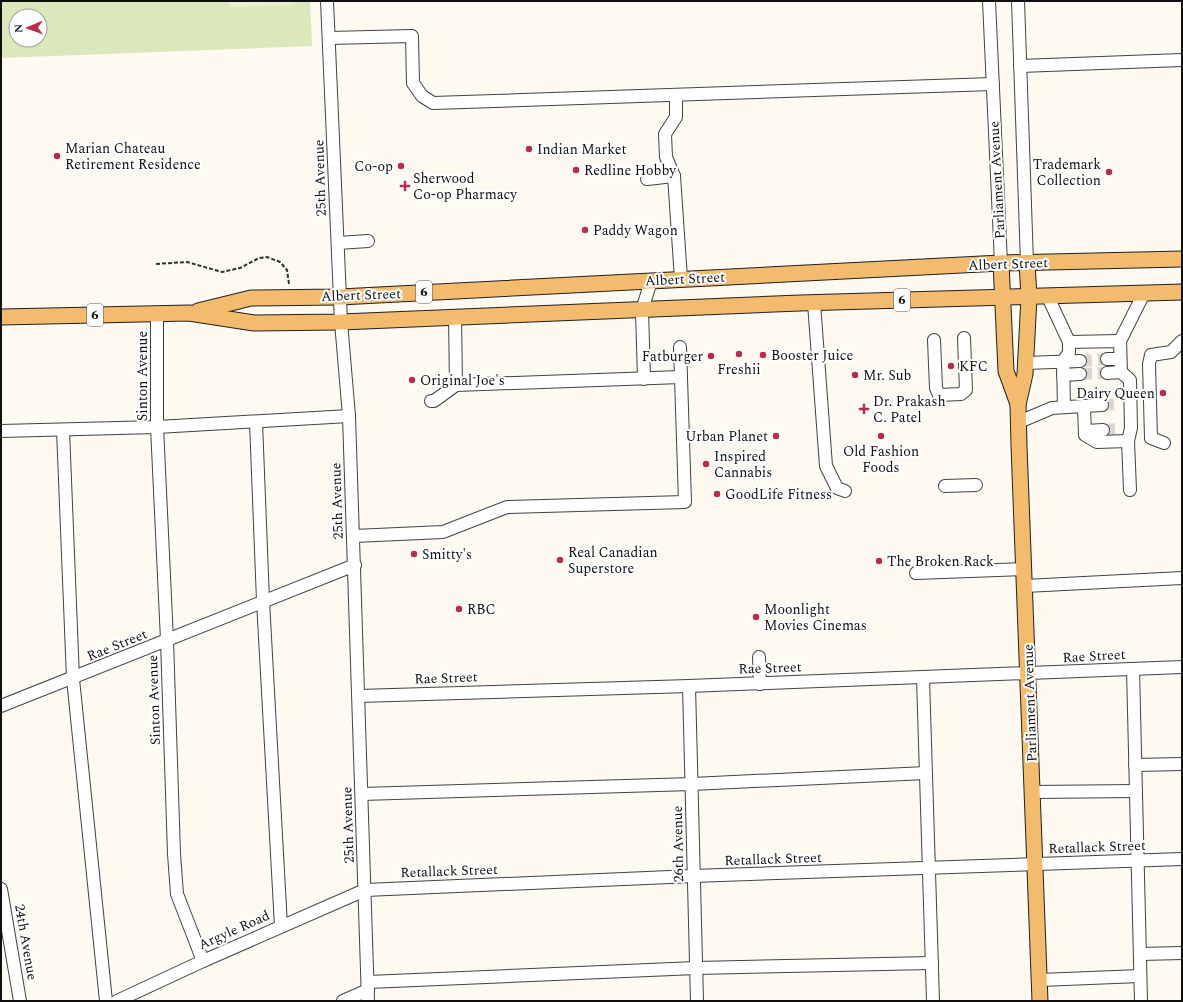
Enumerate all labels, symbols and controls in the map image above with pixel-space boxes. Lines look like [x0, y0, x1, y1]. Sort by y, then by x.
north arrow [8, 8, 48, 48]
text: N [10, 24, 27, 33]
street label: Parliament Avenue [983, 120, 1011, 239]
place label: Marian Chateau Retirement Residence [65, 138, 201, 175]
street label: 25th Avenue [308, 139, 332, 217]
place label: Indian Market [537, 139, 626, 160]
marker: Indian Market [524, 144, 534, 154]
marker: Marian Chateau Retirement Residence [52, 151, 62, 161]
place label: Trademark Collection [1033, 154, 1101, 191]
place label: Co-op [354, 156, 393, 177]
place label: Redline Hobby [584, 160, 677, 181]
marker: Co-op [396, 161, 406, 171]
marker: Redline Hobby [571, 165, 581, 175]
marker: Trademark Collection [1104, 167, 1114, 177]
place label: Sherwood Co-op Pharmacy [413, 168, 518, 205]
marker: Sherwood Co-op Pharmacy [400, 181, 410, 191]
place label: Paddy Wagon [593, 220, 678, 241]
marker: Paddy Wagon [580, 225, 590, 235]
street label: Albert Street [968, 252, 1048, 276]
street label: Albert Street [645, 266, 725, 292]
road number: 6 [416, 281, 432, 303]
street label: Albert Street [321, 283, 401, 307]
road number: 6 [894, 289, 910, 311]
road number: 6 [87, 304, 103, 326]
street label: Sinton Avenue [132, 331, 153, 421]
place label: Booster Juice [771, 345, 854, 366]
place label: Fatburger [642, 346, 703, 367]
marker: Freshii [734, 349, 744, 359]
marker: Booster Juice [758, 350, 768, 360]
marker: Fatburger [706, 351, 716, 361]
place label: KFC [959, 356, 988, 377]
place label: Freshii [717, 359, 761, 380]
marker: KFC [946, 361, 956, 371]
place label: Mr. Sub [863, 365, 912, 386]
place label: Original Joe's [420, 370, 505, 391]
marker: Mr. Sub [850, 370, 860, 380]
marker: Original Joe's [407, 375, 417, 385]
place label: Dairy Queen [1076, 383, 1155, 404]
marker: Dairy Queen [1158, 388, 1168, 398]
place label: Dr. Prakash C. Patel [873, 391, 946, 428]
marker: Dr. Prakash C. Patel [858, 403, 870, 415]
place label: Urban Planet [685, 426, 768, 447]
marker: Urban Planet [771, 431, 781, 441]
marker: Old Fashion Foods [876, 431, 886, 441]
place label: Old Fashion Foods [843, 441, 919, 478]
place label: Inspired Cannabis [714, 446, 772, 483]
marker: Inspired Cannabis [701, 459, 711, 469]
street label: 25th Avenue [325, 462, 349, 540]
place label: GoodLife Fitness [725, 484, 832, 505]
marker: GoodLife Fitness [712, 489, 722, 499]
place label: Real Canadian Superstore [568, 542, 658, 579]
place label: Smitty's [422, 544, 472, 565]
marker: Smitty's [409, 549, 419, 559]
place label: The Broken Rack [887, 551, 994, 572]
marker: Real Canadian Superstore [555, 555, 565, 565]
marker: The Broken Rack [874, 556, 884, 566]
place label: RBC [467, 599, 496, 620]
place label: Moonlight Movies Cinemas [764, 599, 867, 636]
marker: RBC [454, 604, 464, 614]
marker: Moonlight Movies Cinemas [751, 612, 761, 622]
street label: Rae Street [84, 623, 150, 667]
street label: Parliament Avenue [1017, 643, 1043, 762]
street label: Rae Street [1062, 644, 1126, 668]
street label: Sinton Avenue [142, 654, 166, 746]
street label: Rae Street [738, 656, 802, 680]
street label: Rae Street [414, 666, 478, 690]
street label: 25th Avenue [336, 786, 360, 864]
street label: 26th Avenue [667, 805, 689, 883]
street label: Retallack Street [1048, 835, 1146, 859]
street label: Retallack Street [724, 847, 822, 871]
street label: Retallack Street [400, 859, 498, 883]
street label: 24th Avenue [9, 902, 43, 982]
street label: Argyle Road [195, 905, 273, 955]

